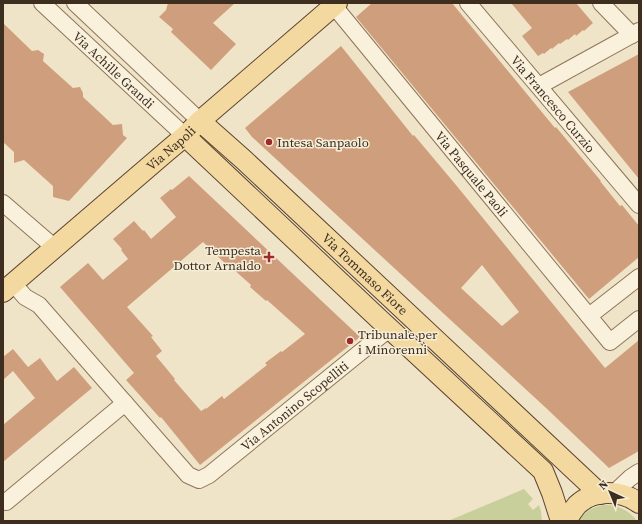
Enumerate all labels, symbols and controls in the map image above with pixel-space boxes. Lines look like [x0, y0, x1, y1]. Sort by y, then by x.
street label: Via Achille Grandi [69, 28, 158, 112]
street label: Via Francesco Curzio [507, 52, 599, 156]
street label: Via Napoli [143, 122, 199, 174]
street label: Via Pasquale Paoli [431, 128, 512, 220]
place label: Intesa Sanpaolo [277, 134, 369, 151]
marker: Intesa Sanpaolo [264, 137, 274, 147]
street label: Via Tommaso Fiore [318, 230, 412, 319]
place label: Tempesta Dottor Arnaldo [174, 242, 261, 274]
marker: Tempesta Dottor Arnaldo [264, 252, 274, 262]
place label: Tribunale per i Minorenni [358, 326, 438, 358]
marker: Tribunale per i Minorenni [345, 336, 355, 346]
street label: Via Antonino Scopelliti [238, 357, 352, 455]
north arrow [590, 472, 630, 512]
text: N [595, 477, 611, 493]

